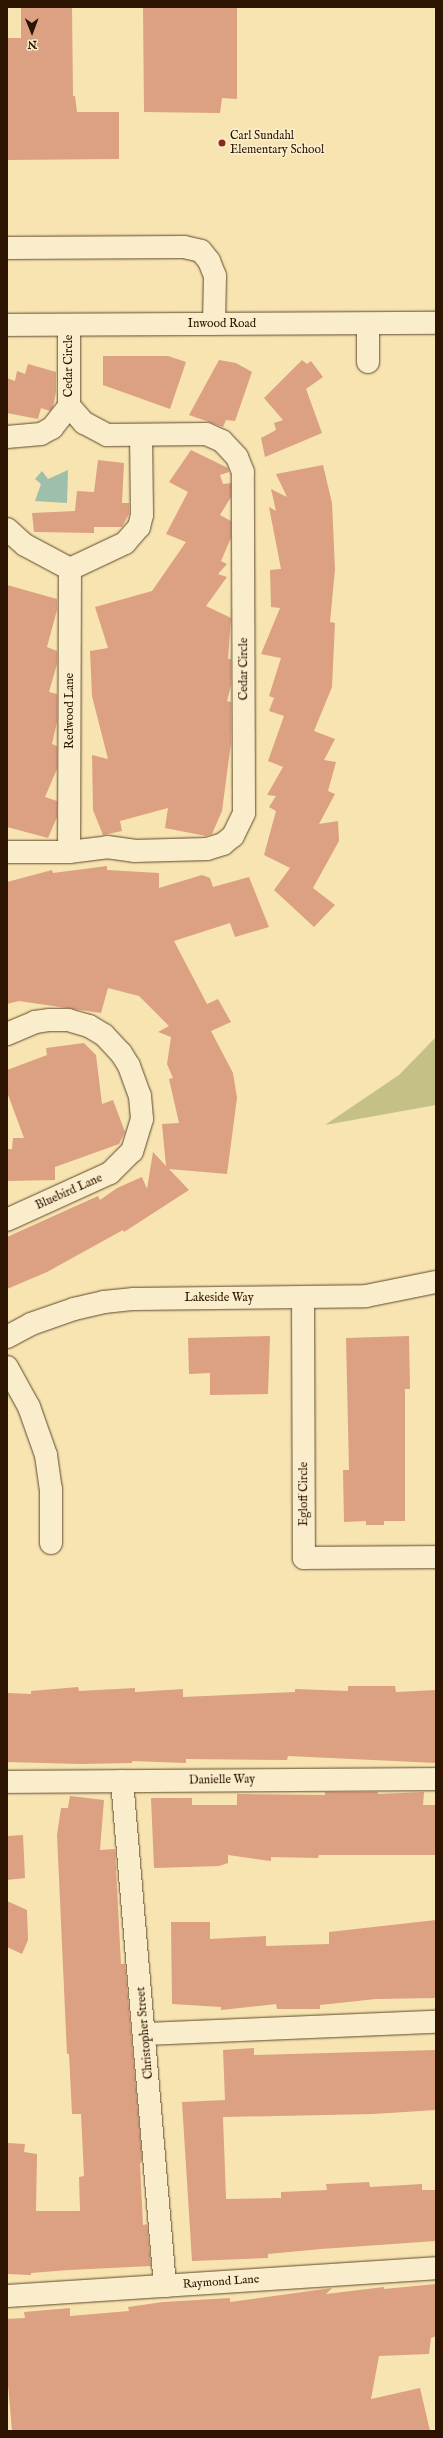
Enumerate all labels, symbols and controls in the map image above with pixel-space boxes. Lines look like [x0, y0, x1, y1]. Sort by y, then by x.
north arrow [12, 12, 52, 52]
text: N [27, 37, 37, 51]
place label: Carl Sundahl Elementary School [230, 129, 324, 157]
marker: Carl Sundahl Elementary School [217, 138, 227, 148]
street label: Inwood Road [188, 317, 256, 331]
street label: Cedar Circle [62, 335, 76, 397]
street label: Cedar Circle [237, 638, 251, 700]
street label: Redwood Lane [63, 673, 77, 749]
street label: Bluebird Lane [33, 1171, 105, 1213]
street label: Lakeside Way [184, 1291, 254, 1305]
street label: Egloff Circle [297, 1462, 311, 1526]
street label: Danielle Way [189, 1772, 255, 1788]
street label: Christopher Street [134, 1986, 156, 2080]
street label: Raymond Lane [182, 2272, 260, 2292]

